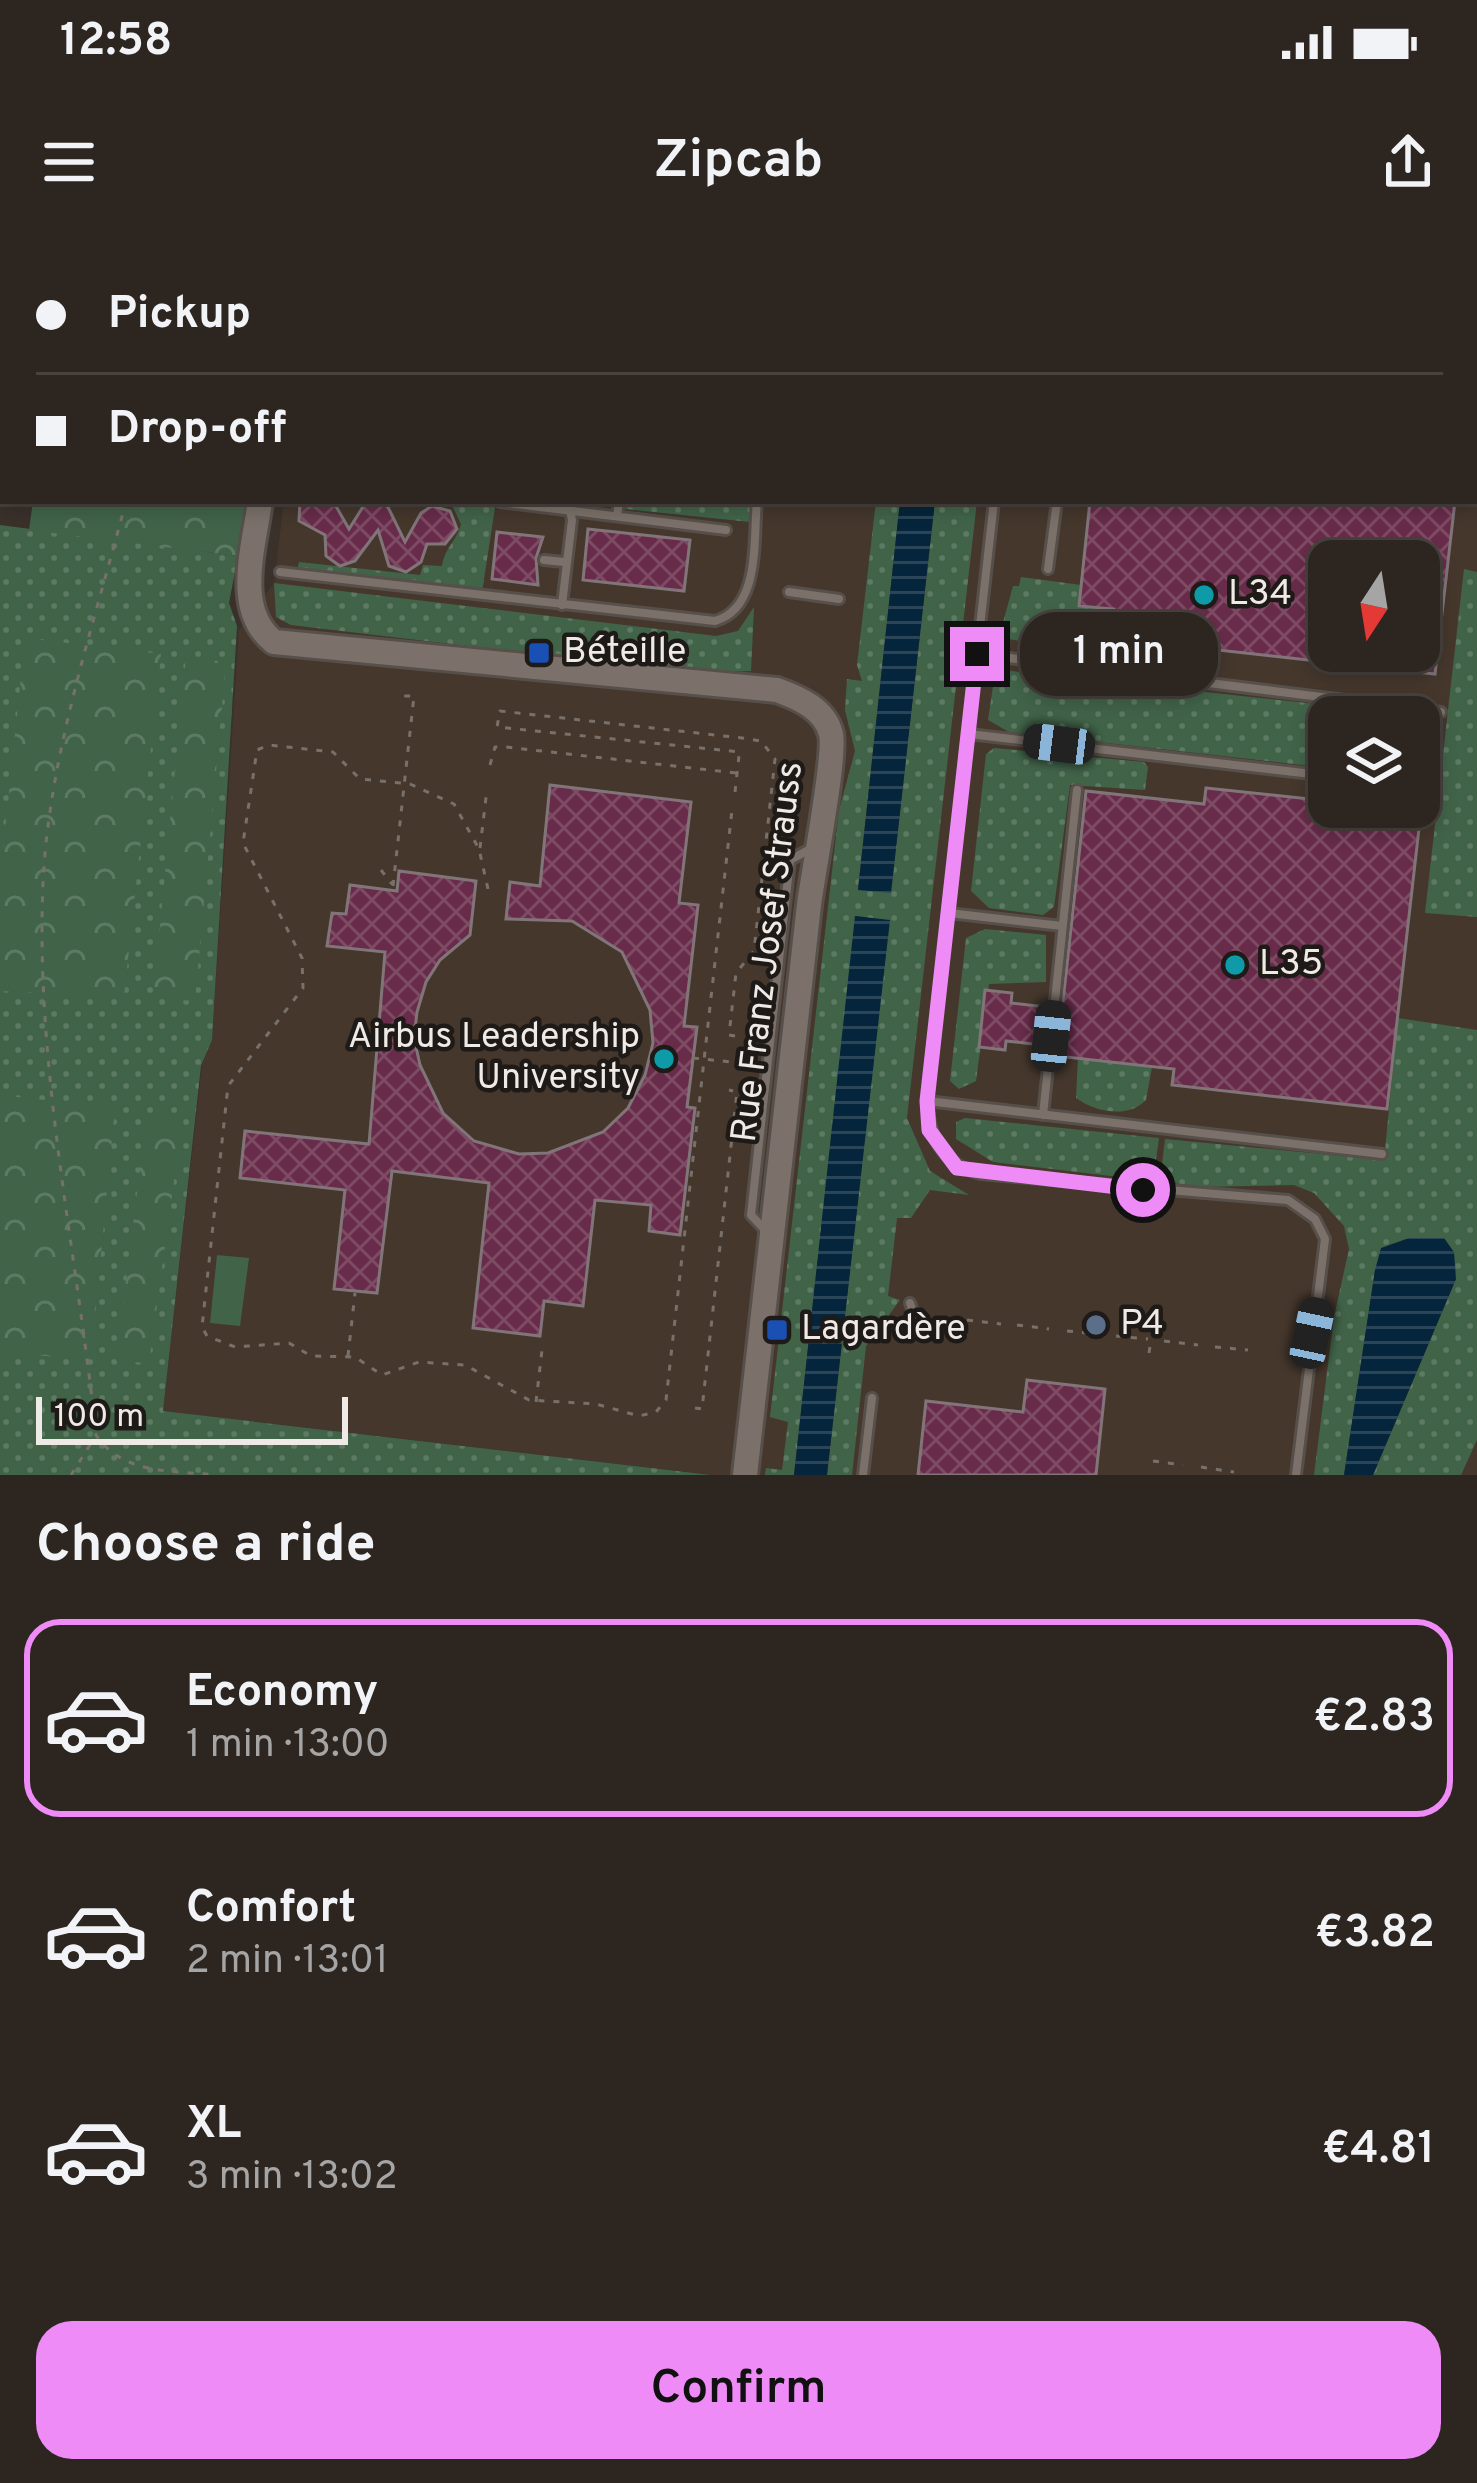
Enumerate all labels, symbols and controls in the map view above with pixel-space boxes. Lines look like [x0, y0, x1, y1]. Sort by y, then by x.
text: 12:58 [60, 14, 172, 71]
text: Zipcab [654, 128, 823, 197]
icon: menu [36, 129, 102, 195]
icon: share [1375, 129, 1441, 195]
text: Pickup [108, 287, 251, 344]
text: Drop-off [108, 402, 287, 459]
north arrow [1308, 540, 1440, 672]
map controls [1308, 540, 1440, 828]
place label: L34 [1228, 572, 1292, 618]
marker: L34 [1191, 582, 1217, 608]
callout: 1 min [1019, 612, 1217, 696]
route end [950, 627, 1004, 681]
text: 1 min [1073, 629, 1165, 678]
place label: Béteille [563, 630, 686, 676]
marker: Béteille [526, 640, 552, 666]
button: layers [1308, 696, 1440, 828]
car [1021, 722, 1097, 766]
street label: Rue Franz Josef Strauss [723, 759, 815, 1145]
place label: L35 [1259, 942, 1323, 988]
marker: L35 [1222, 952, 1248, 978]
car [1029, 998, 1073, 1074]
place label: Airbus Leadership University [348, 1015, 640, 1102]
marker: Airbus Leadership University [651, 1046, 677, 1072]
route start [1116, 1163, 1170, 1217]
car [1287, 1294, 1337, 1372]
place label: P4 [1120, 1302, 1164, 1348]
place label: Lagardère [801, 1307, 966, 1353]
marker: P4 [1083, 1312, 1109, 1338]
marker: Lagardère [764, 1317, 790, 1343]
scale bar [36, 1391, 348, 1444]
text: 100 m [54, 1397, 144, 1439]
text: Choose a ride [36, 1512, 376, 1581]
icon: car [42, 1664, 150, 1772]
text: Economy [186, 1665, 378, 1722]
text: €2.83 [1313, 1690, 1435, 1747]
text: 1 min · 13:00 [186, 1722, 390, 1771]
icon: car [42, 1880, 150, 1988]
text: Comfort [186, 1881, 356, 1938]
text: €3.82 [1315, 1906, 1435, 1963]
text: 2 min · 13:01 [186, 1938, 389, 1987]
icon: car [42, 2096, 150, 2204]
text: XL [186, 2097, 241, 2154]
text: €4.81 [1322, 2122, 1435, 2179]
text: 3 min · 13:02 [186, 2154, 398, 2203]
button: Confirm [36, 2321, 1441, 2459]

